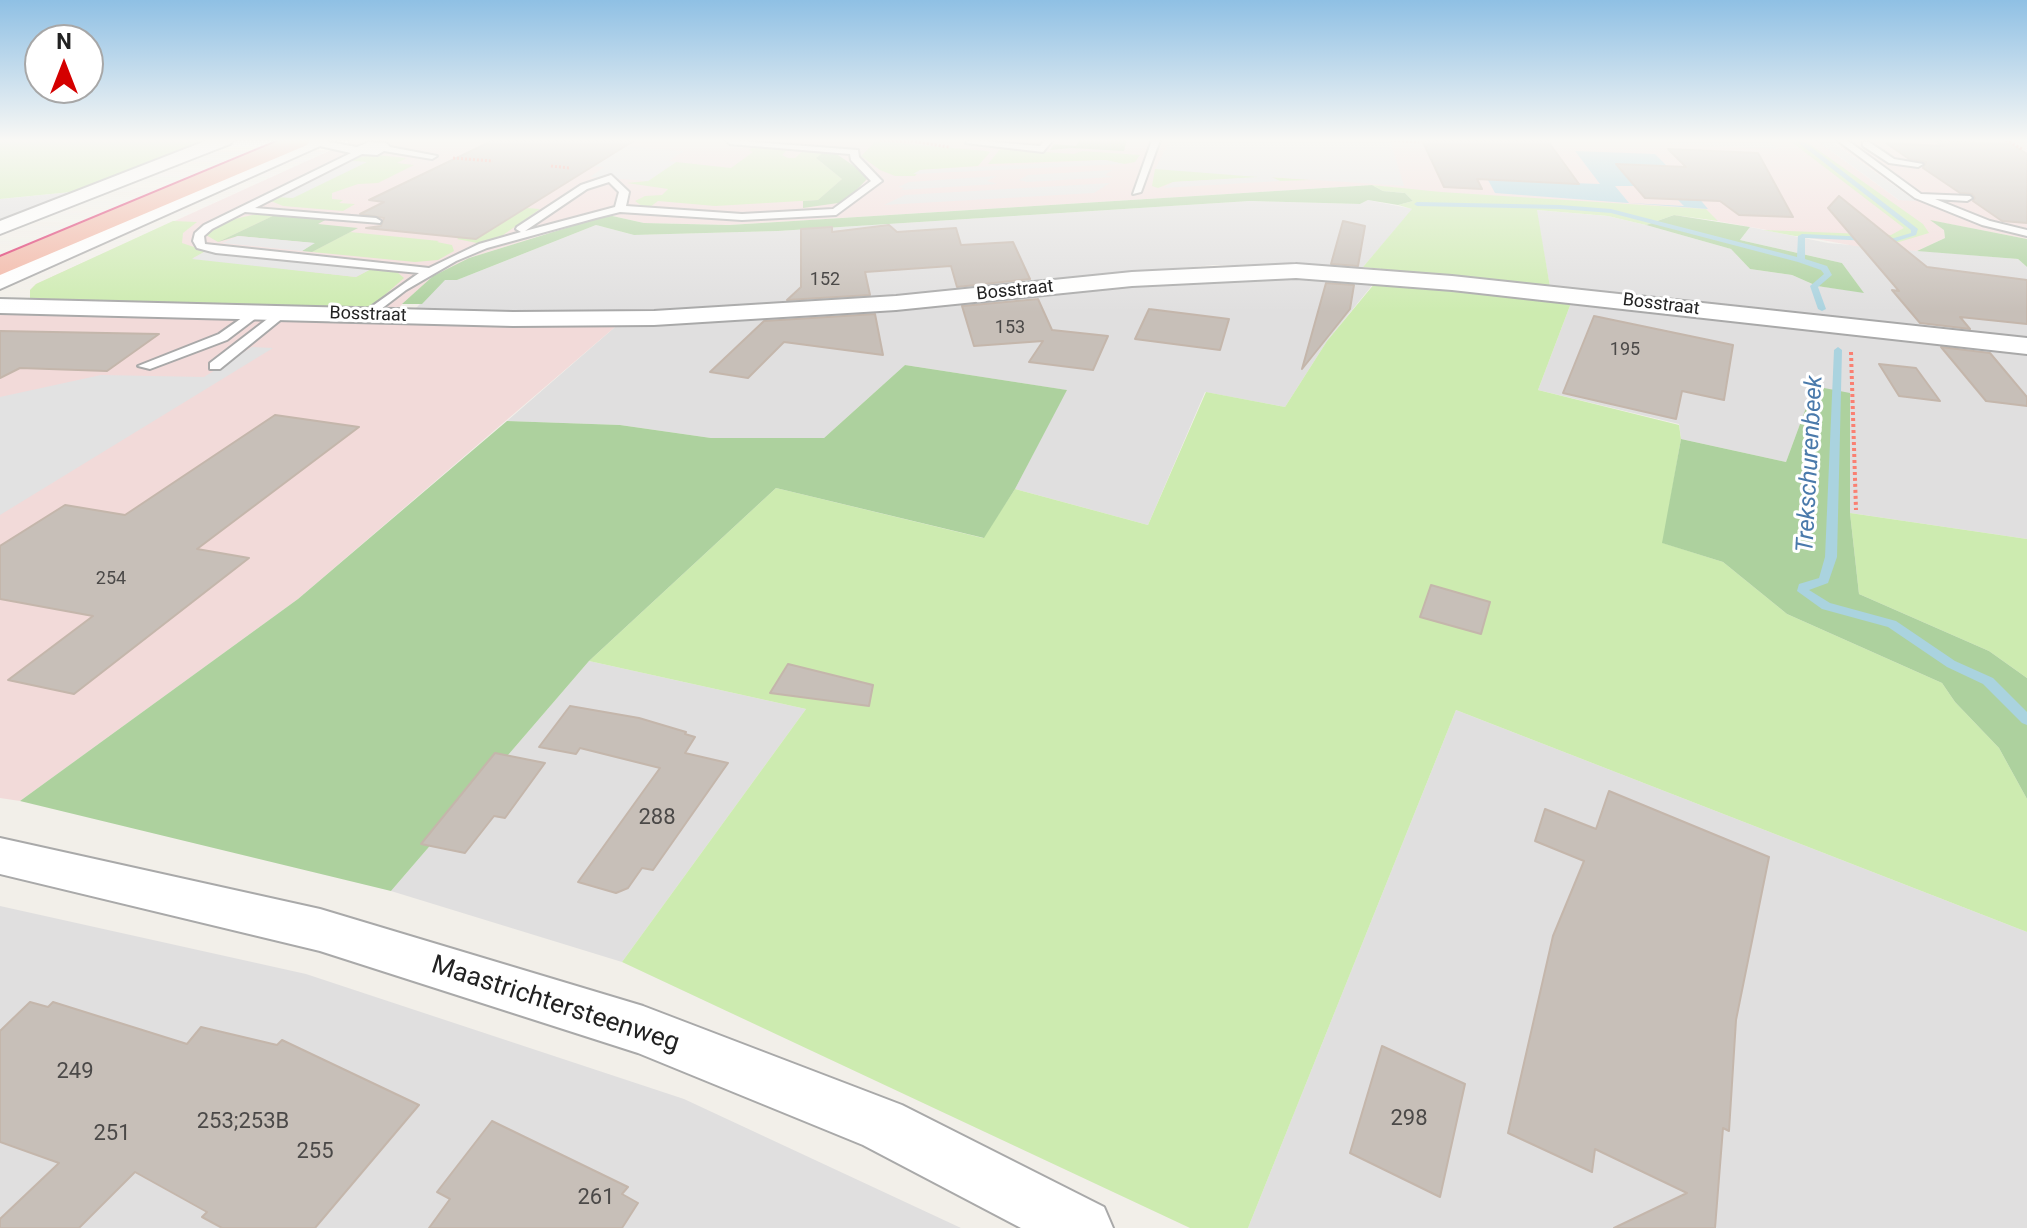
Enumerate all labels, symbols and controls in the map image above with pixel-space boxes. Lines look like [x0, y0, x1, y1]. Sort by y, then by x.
north arrow [24, 24, 104, 104]
text: N [56, 29, 72, 54]
house number: 152 [810, 269, 840, 291]
street label: Bosstraat [975, 276, 1055, 306]
street label: Bosstraat [1621, 290, 1701, 320]
street label: Bosstraat [329, 303, 407, 327]
house number: 153 [995, 317, 1025, 339]
house number: 195 [1610, 339, 1640, 361]
water label: Trekschurenbeek [1792, 375, 1830, 553]
house number: 254 [96, 568, 126, 590]
house number: 288 [638, 805, 676, 831]
street label: Maastrichtersteenweg [427, 950, 683, 1060]
house number: 249 [56, 1059, 94, 1085]
house number: 298 [1390, 1106, 1428, 1132]
house number: 253;253B [197, 1109, 289, 1135]
house number: 251 [93, 1121, 131, 1147]
house number: 255 [296, 1139, 334, 1165]
house number: 261 [577, 1185, 615, 1211]

